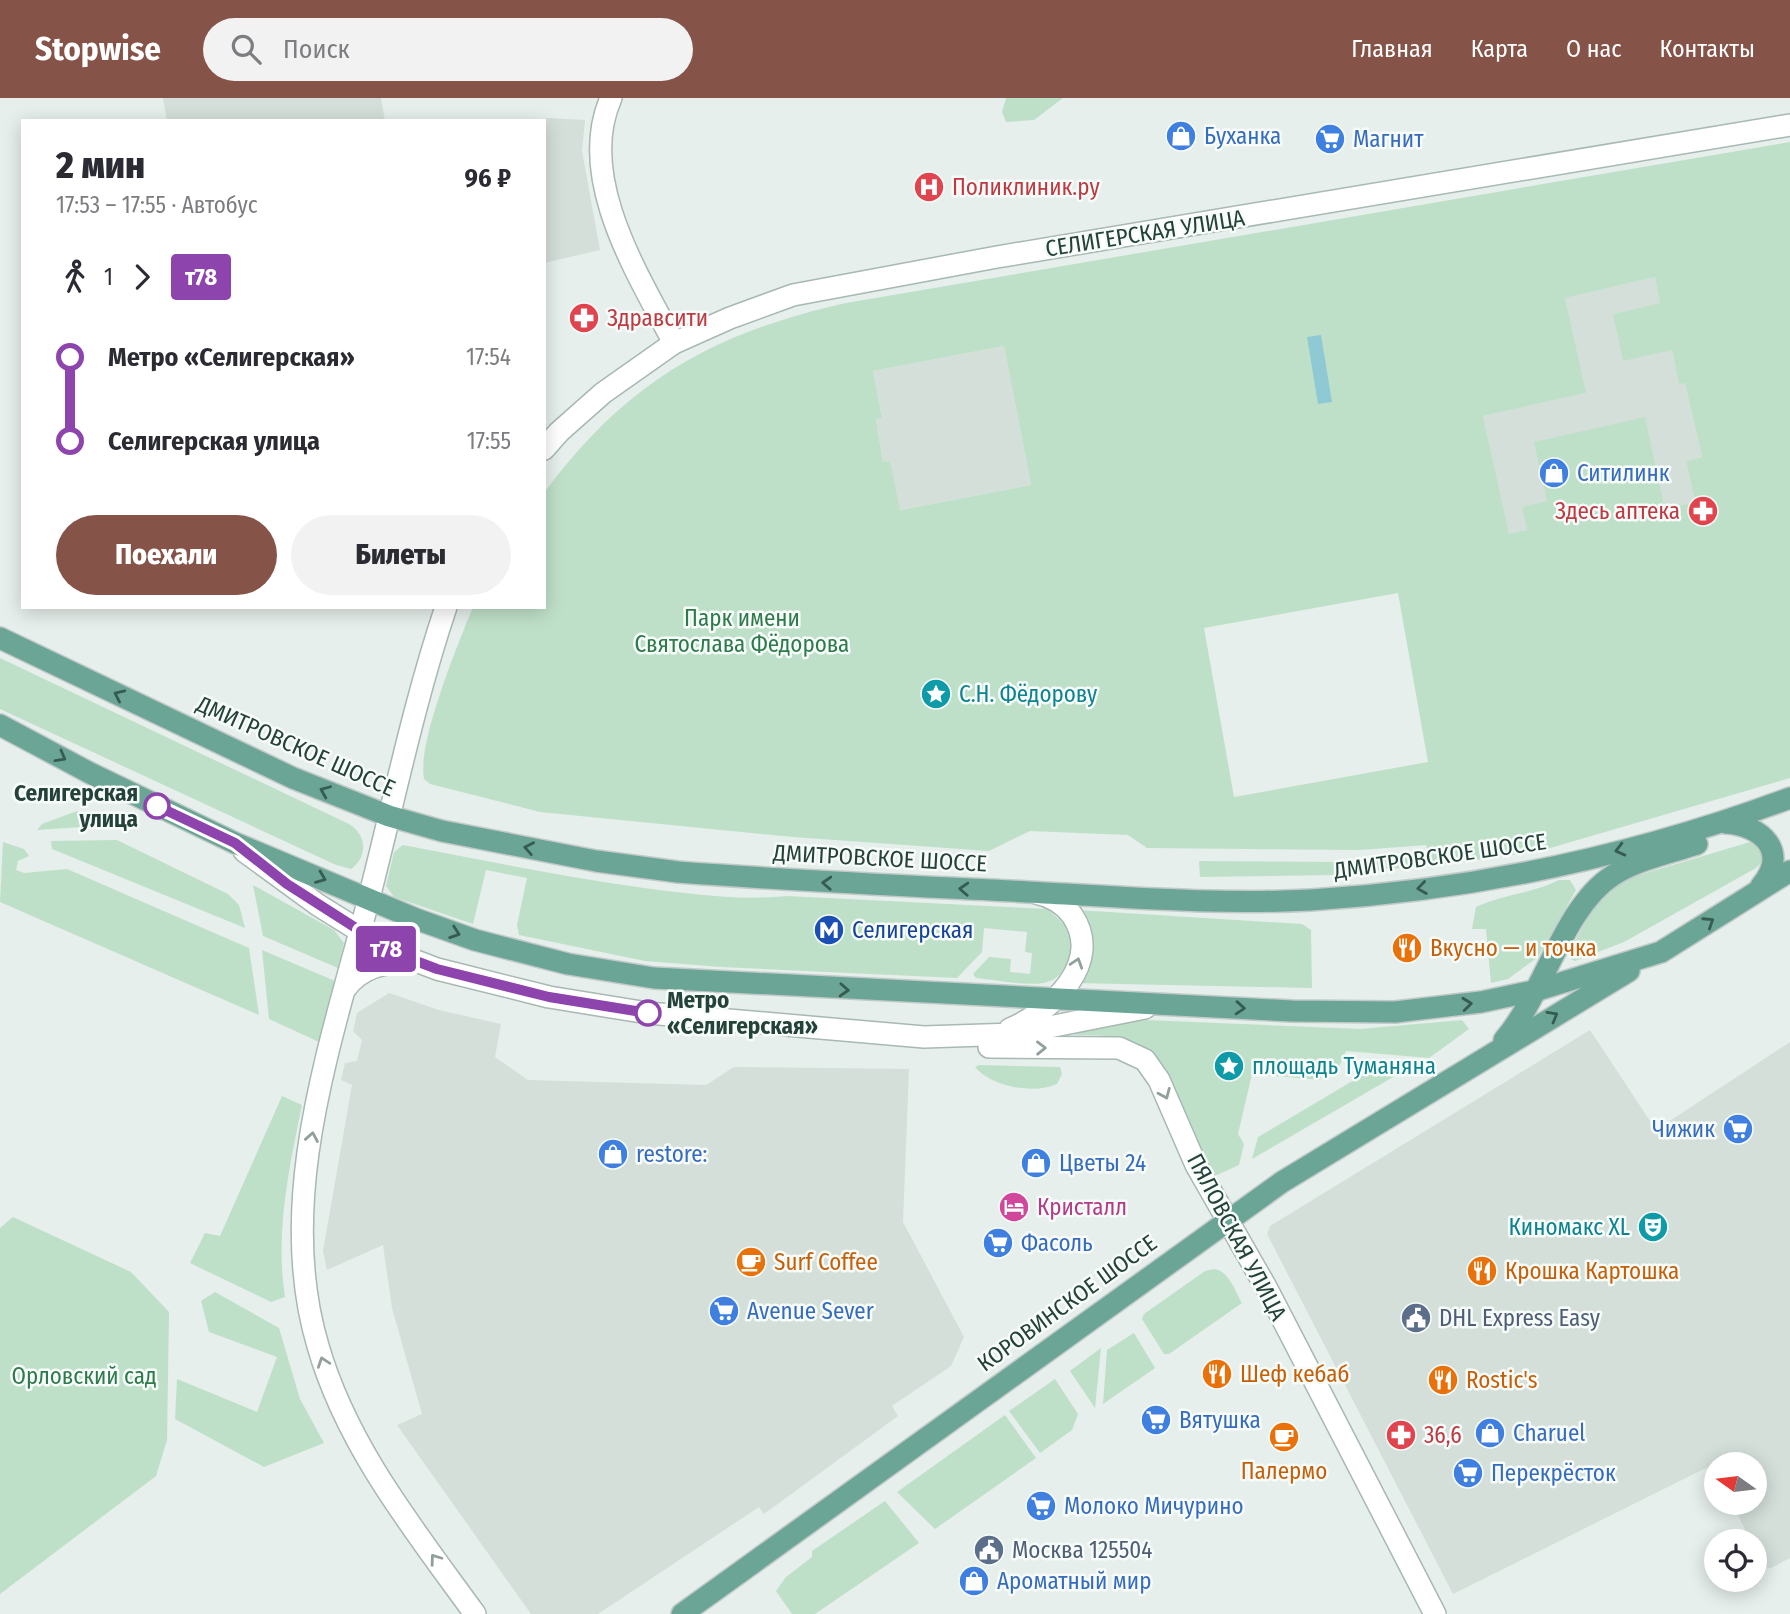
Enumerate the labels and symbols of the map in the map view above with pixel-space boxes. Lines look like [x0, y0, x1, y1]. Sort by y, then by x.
shop icon: Буханка [1164, 119, 1198, 153]
place label: Буханка [1204, 122, 1281, 150]
supermarket icon: Магнит [1313, 122, 1347, 156]
place label: Магнит [1353, 125, 1424, 153]
hospital icon: Поликлиник.ру [912, 170, 946, 204]
place label: Поликлиник.ру [952, 173, 1100, 201]
street label: СЕЛИГЕРСКАЯ УЛИЦА [1043, 203, 1247, 263]
pharmacy icon: Здравсити [567, 301, 601, 335]
place label: Здравсити [607, 304, 708, 332]
shop icon: Ситилинк [1537, 456, 1571, 490]
place label: Ситилинк [1577, 459, 1670, 487]
pharmacy icon: Здесь аптека [1686, 494, 1720, 528]
place label: Здесь аптека [1555, 497, 1680, 525]
park label: Парк имени Святослава Фёдорова [635, 604, 849, 658]
place icon: С.Н. Фёдорову [919, 677, 953, 711]
place label: С.Н. Фёдорову [959, 680, 1098, 708]
one-way arrow [114, 689, 126, 703]
street label: ДМИТРОВСКОЕ ШОССЕ [192, 689, 400, 802]
one-way arrow [54, 749, 67, 762]
place label: Селигерская улица [14, 779, 138, 833]
one-way arrow [320, 785, 333, 799]
marker: Селигерская улица [144, 793, 170, 819]
street label: ДМИТРОВСКОЕ ШОССЕ [1331, 827, 1548, 885]
street label: ДМИТРОВСКОЕ ШОССЕ [771, 838, 988, 878]
one-way arrow [523, 841, 535, 856]
one-way arrow [1614, 842, 1626, 856]
one-way arrow [314, 869, 326, 883]
one-way arrow [821, 875, 832, 890]
one-way arrow [1416, 881, 1428, 896]
one-way arrow [958, 882, 969, 897]
metro station icon: Селигерская [812, 913, 846, 947]
place label: Селигерская [852, 916, 973, 944]
one-way arrow [1702, 917, 1715, 930]
one-way arrow [448, 925, 461, 939]
line badge: т78 [346, 926, 426, 972]
restaurant icon: Вкусно — и точка [1390, 931, 1424, 965]
place label: Вкусно — и точка [1430, 934, 1597, 962]
one-way arrow [1069, 957, 1083, 970]
one-way arrow [839, 982, 850, 997]
place label: Метро «Селигерская» [667, 986, 818, 1040]
one-way arrow [1461, 996, 1472, 1011]
marker: Метро «Селигерская» [635, 1000, 661, 1026]
one-way arrow [1235, 1000, 1246, 1015]
one-way arrow [1545, 1011, 1558, 1024]
one-way arrow [1036, 1040, 1046, 1056]
place icon: площадь Туманяна [1212, 1049, 1246, 1083]
place label: площадь Туманяна [1252, 1052, 1436, 1080]
one-way arrow [1157, 1087, 1171, 1099]
supermarket icon: Чижик [1721, 1112, 1755, 1146]
place label: Чижик [1652, 1115, 1715, 1143]
one-way arrow [304, 1131, 319, 1143]
shop icon: restore: [596, 1137, 630, 1171]
place label: restore: [636, 1140, 707, 1168]
shop icon: Цветы 24 [1019, 1146, 1053, 1180]
place label: Цветы 24 [1059, 1149, 1146, 1177]
street label: ПЯЛОВСКАЯ УЛИЦА [1181, 1149, 1293, 1325]
hotel icon: Кристалл [997, 1190, 1031, 1224]
place label: Кристалл [1037, 1193, 1127, 1221]
theatre icon: Киномакс XL [1636, 1210, 1670, 1244]
place label: Киномакс XL [1509, 1213, 1630, 1241]
supermarket icon: Фасоль [981, 1226, 1015, 1260]
street label: КОРОВИНСКОЕ ШОССЕ [972, 1229, 1162, 1377]
place label: Фасоль [1021, 1229, 1093, 1257]
cafe icon: Surf Coffee [734, 1245, 768, 1279]
place label: Surf Coffee [774, 1248, 878, 1276]
restaurant icon: Крошка Картошка [1465, 1254, 1499, 1288]
place label: Крошка Картошка [1505, 1257, 1679, 1285]
supermarket icon: Avenue Sever [707, 1294, 741, 1328]
place label: Avenue Sever [747, 1297, 874, 1325]
public building icon: DHL Express Easy [1399, 1301, 1433, 1335]
place label: DHL Express Easy [1439, 1304, 1601, 1332]
one-way arrow [317, 1356, 331, 1368]
restaurant icon: Шеф кебаб [1200, 1357, 1234, 1391]
place label: Шеф кебаб [1240, 1360, 1350, 1388]
park label: Орловский сад [11, 1362, 157, 1390]
restaurant icon: Rostic's [1426, 1363, 1460, 1397]
place label: Rostic's [1466, 1366, 1538, 1394]
supermarket icon: Вятушка [1139, 1403, 1173, 1437]
place label: Вятушка [1179, 1406, 1261, 1434]
shop icon: Charuel [1473, 1416, 1507, 1450]
pharmacy icon: 36,6 [1384, 1418, 1418, 1452]
place label: Charuel [1513, 1419, 1585, 1447]
cafe icon: Палермо [1267, 1420, 1301, 1454]
place label: 36,6 [1424, 1421, 1462, 1449]
north arrow [1704, 1452, 1768, 1516]
supermarket icon: Перекрёсток [1451, 1456, 1485, 1490]
place label: Палермо [1241, 1457, 1327, 1485]
place label: Перекрёсток [1491, 1459, 1616, 1487]
supermarket icon: Молоко Мичурино [1024, 1489, 1058, 1523]
place label: Молоко Мичурино [1064, 1492, 1244, 1520]
public building icon: Москва 125504 [972, 1533, 1006, 1567]
place label: Москва 125504 [1012, 1536, 1152, 1564]
one-way arrow [431, 1554, 443, 1567]
shop icon: Ароматный мир [957, 1564, 991, 1598]
place label: Ароматный мир [997, 1567, 1151, 1595]

